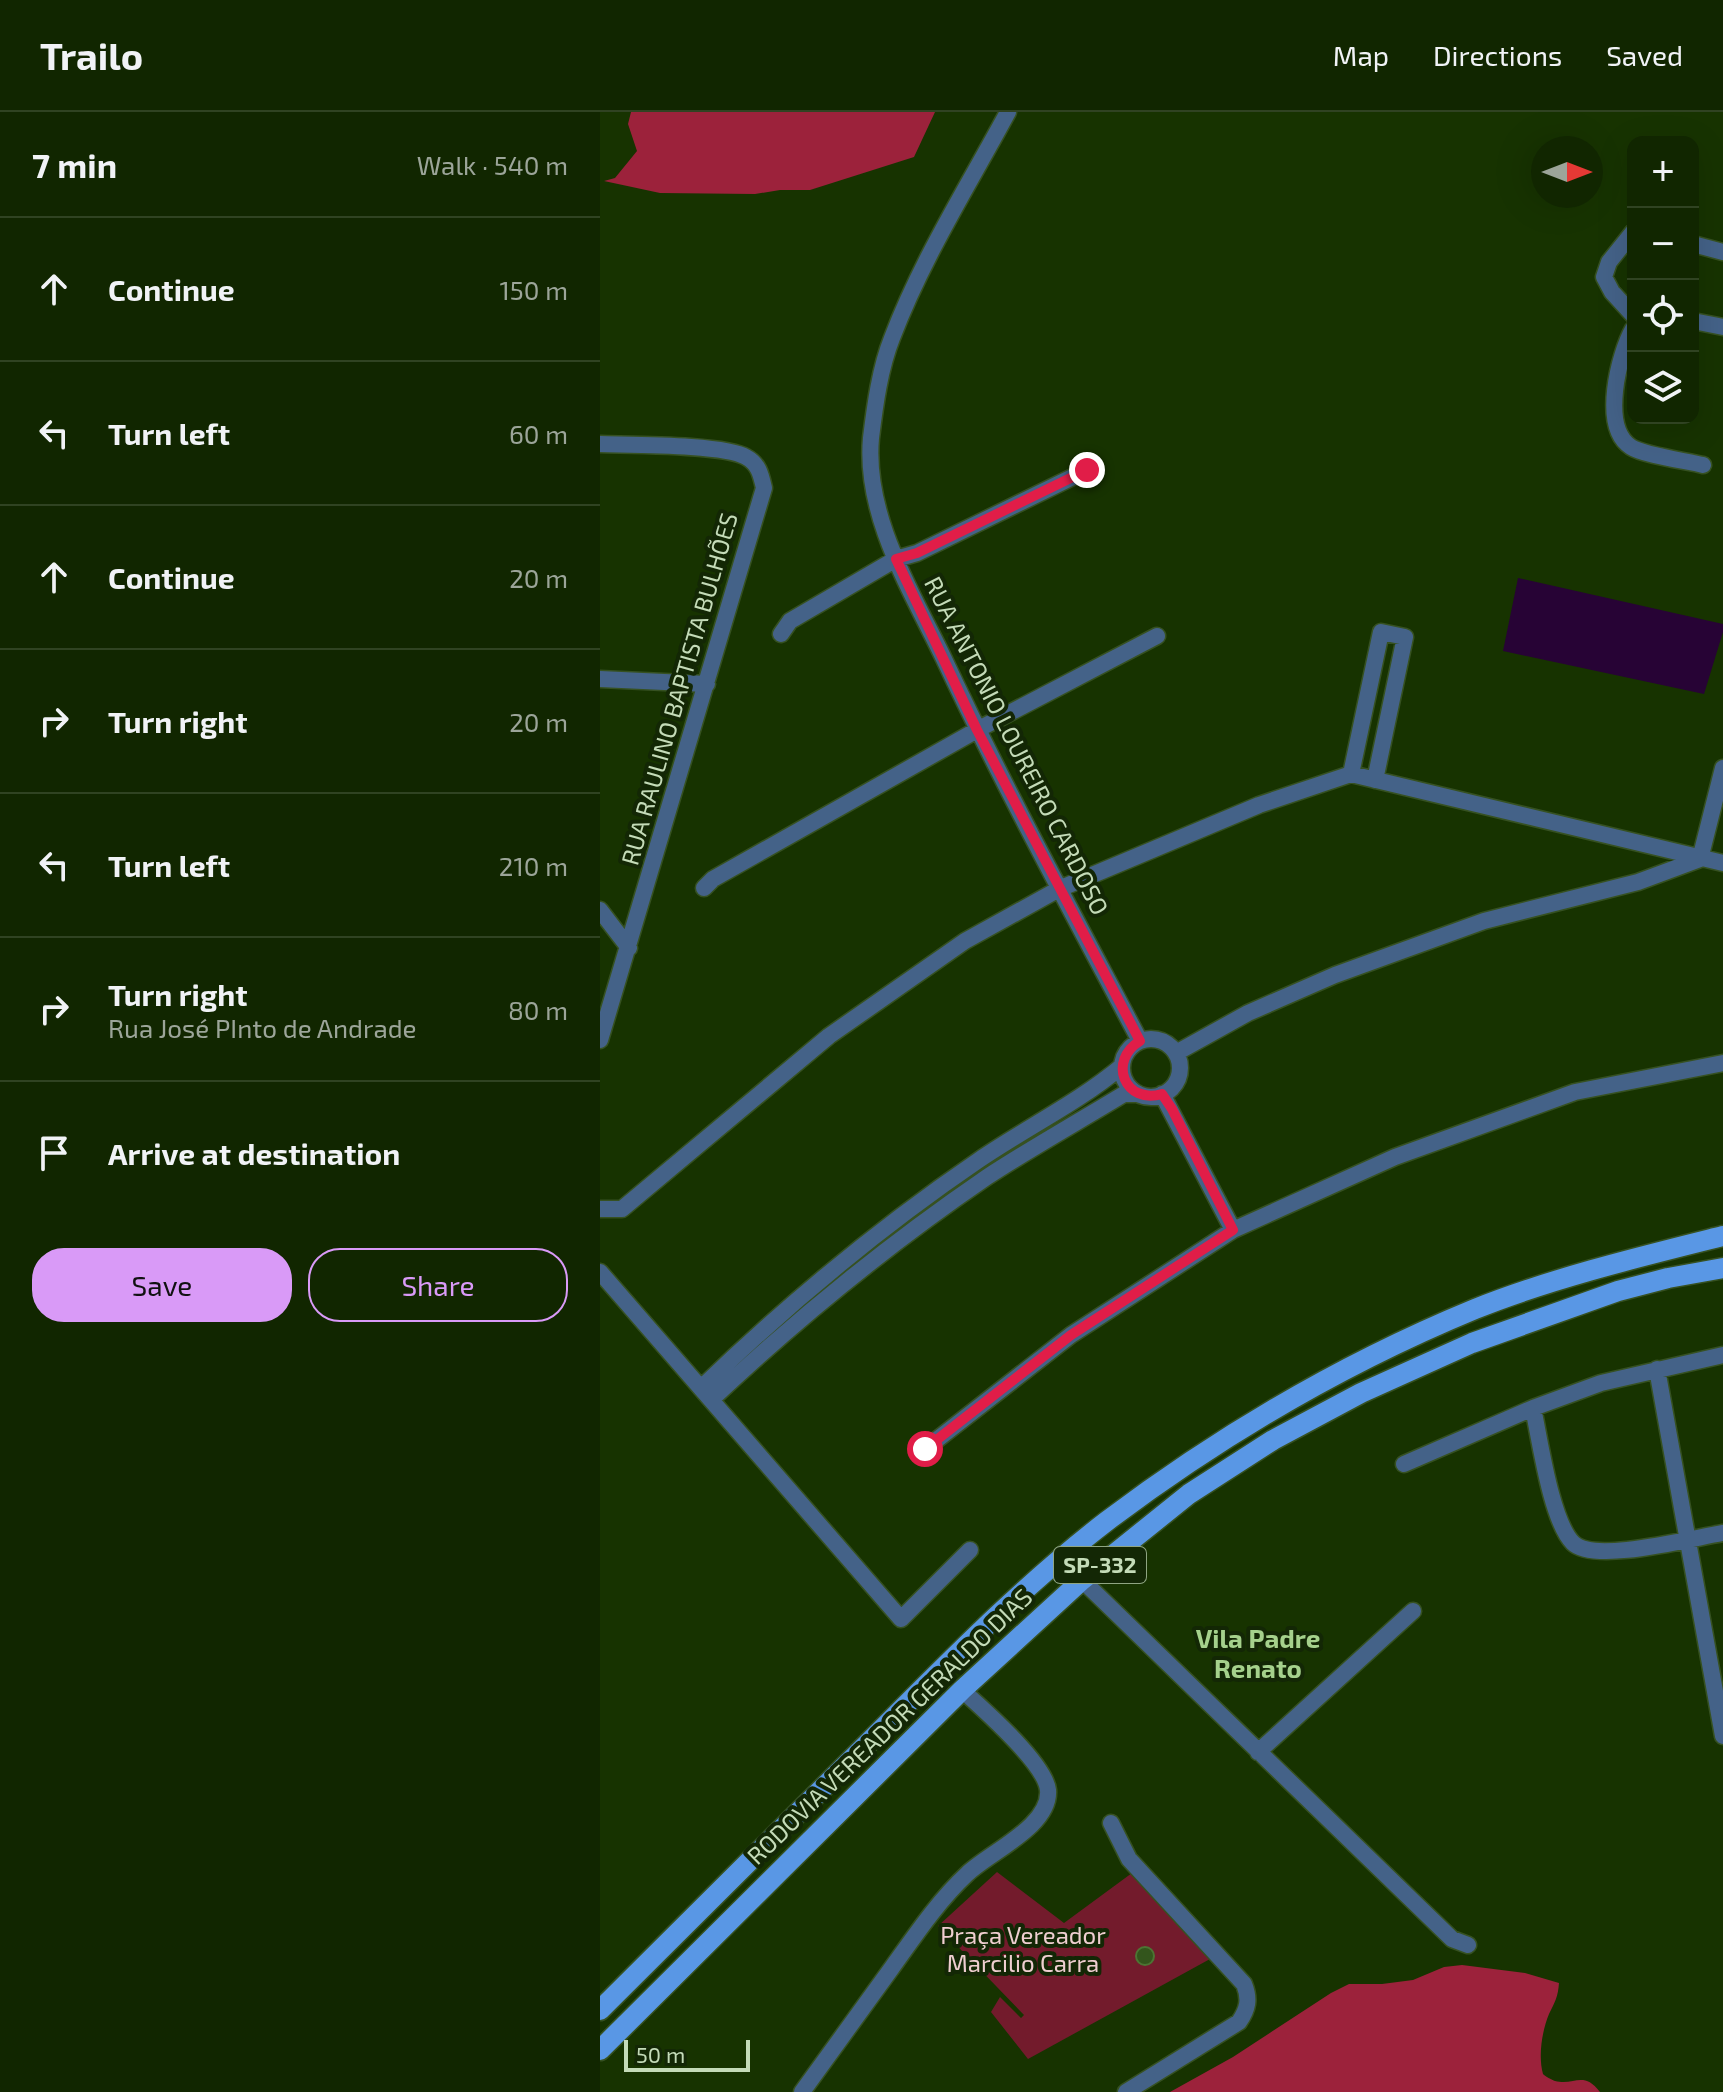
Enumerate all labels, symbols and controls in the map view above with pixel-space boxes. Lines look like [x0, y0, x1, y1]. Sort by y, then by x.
text: Trailo [40, 32, 143, 78]
text: Map [1333, 38, 1389, 72]
text: Directions [1433, 38, 1562, 72]
text: Saved [1606, 38, 1683, 72]
north arrow [1531, 136, 1603, 208]
map controls [1627, 136, 1699, 424]
button: + [1627, 136, 1699, 208]
text: 7 min [32, 144, 117, 185]
text: Walk · 540 m [417, 149, 568, 180]
button: − [1627, 208, 1699, 280]
icon: ahead [32, 267, 76, 311]
text: Continue [108, 271, 235, 307]
text: 150 m [499, 274, 568, 305]
button: locate [1627, 280, 1699, 352]
button: layers [1627, 352, 1699, 424]
icon: left [32, 411, 76, 455]
text: Turn left [108, 415, 230, 451]
text: 60 m [509, 418, 568, 449]
route end [1069, 452, 1105, 488]
street label: RUA RAULINO BAPTISTA BULHÕES [614, 509, 743, 868]
icon: ahead [32, 555, 76, 599]
text: Continue [108, 559, 235, 595]
text: 20 m [509, 562, 568, 593]
street label: RUA ANTONIO LOUREIRO CARDOSO [919, 571, 1116, 919]
icon: right [32, 699, 76, 743]
text: Turn right [108, 703, 248, 739]
text: 20 m [509, 706, 568, 737]
icon: left [32, 843, 76, 887]
text: Turn left [108, 847, 230, 883]
text: 210 m [499, 850, 568, 881]
text: Turn right [108, 976, 248, 1012]
icon: right [32, 987, 76, 1031]
text: 80 m [508, 994, 568, 1025]
text: Rua José PInto de Andrade [108, 1012, 417, 1043]
icon: arrive [32, 1131, 76, 1175]
text: Arrive at destination [108, 1135, 400, 1171]
button: Save [32, 1248, 292, 1322]
button: Share [308, 1248, 568, 1322]
route start [907, 1431, 943, 1467]
road number: SP-332 [1054, 1547, 1146, 1583]
street label: RODOVIA VEREADOR GERALDO DIAS [741, 1582, 1037, 1870]
district label: Vila Padre Renato [1196, 1622, 1320, 1683]
park label: Praça Vereador Marcilio Carra [940, 1920, 1106, 1977]
scale bar [624, 2036, 750, 2072]
text: 50 m [636, 2041, 685, 2067]

